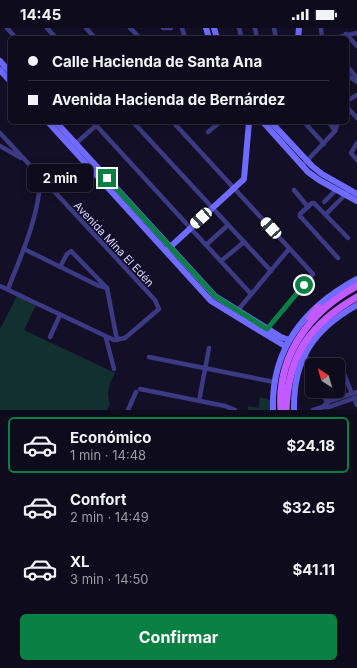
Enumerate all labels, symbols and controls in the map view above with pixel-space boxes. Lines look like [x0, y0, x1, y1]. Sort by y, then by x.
text: 14:45 [20, 5, 61, 24]
text: Calle Hacienda de Santa Ana [52, 52, 262, 71]
text: Avenida Hacienda de Bernárdez [52, 90, 285, 109]
callout: 2 min [27, 164, 93, 192]
route end [98, 169, 116, 187]
text: 2 min [43, 170, 77, 186]
street label: Avenida Mina El Edén [71, 198, 157, 290]
car [188, 206, 214, 230]
car [259, 215, 283, 241]
route start [295, 276, 313, 294]
north arrow [305, 358, 345, 398]
map controls [305, 358, 345, 398]
icon: car [22, 427, 58, 463]
text: Económico [70, 428, 151, 447]
text: $24.18 [286, 436, 335, 455]
text: 1 min · 14:48 [70, 447, 146, 463]
icon: car [22, 489, 58, 525]
text: Confort [70, 490, 126, 509]
text: $32.65 [282, 498, 335, 517]
text: 2 min · 14:49 [70, 509, 149, 525]
icon: car [22, 551, 58, 587]
text: XL [70, 552, 90, 571]
text: $41.11 [293, 560, 335, 579]
text: 3 min · 14:50 [70, 571, 149, 587]
button: Confirmar [20, 614, 337, 660]

